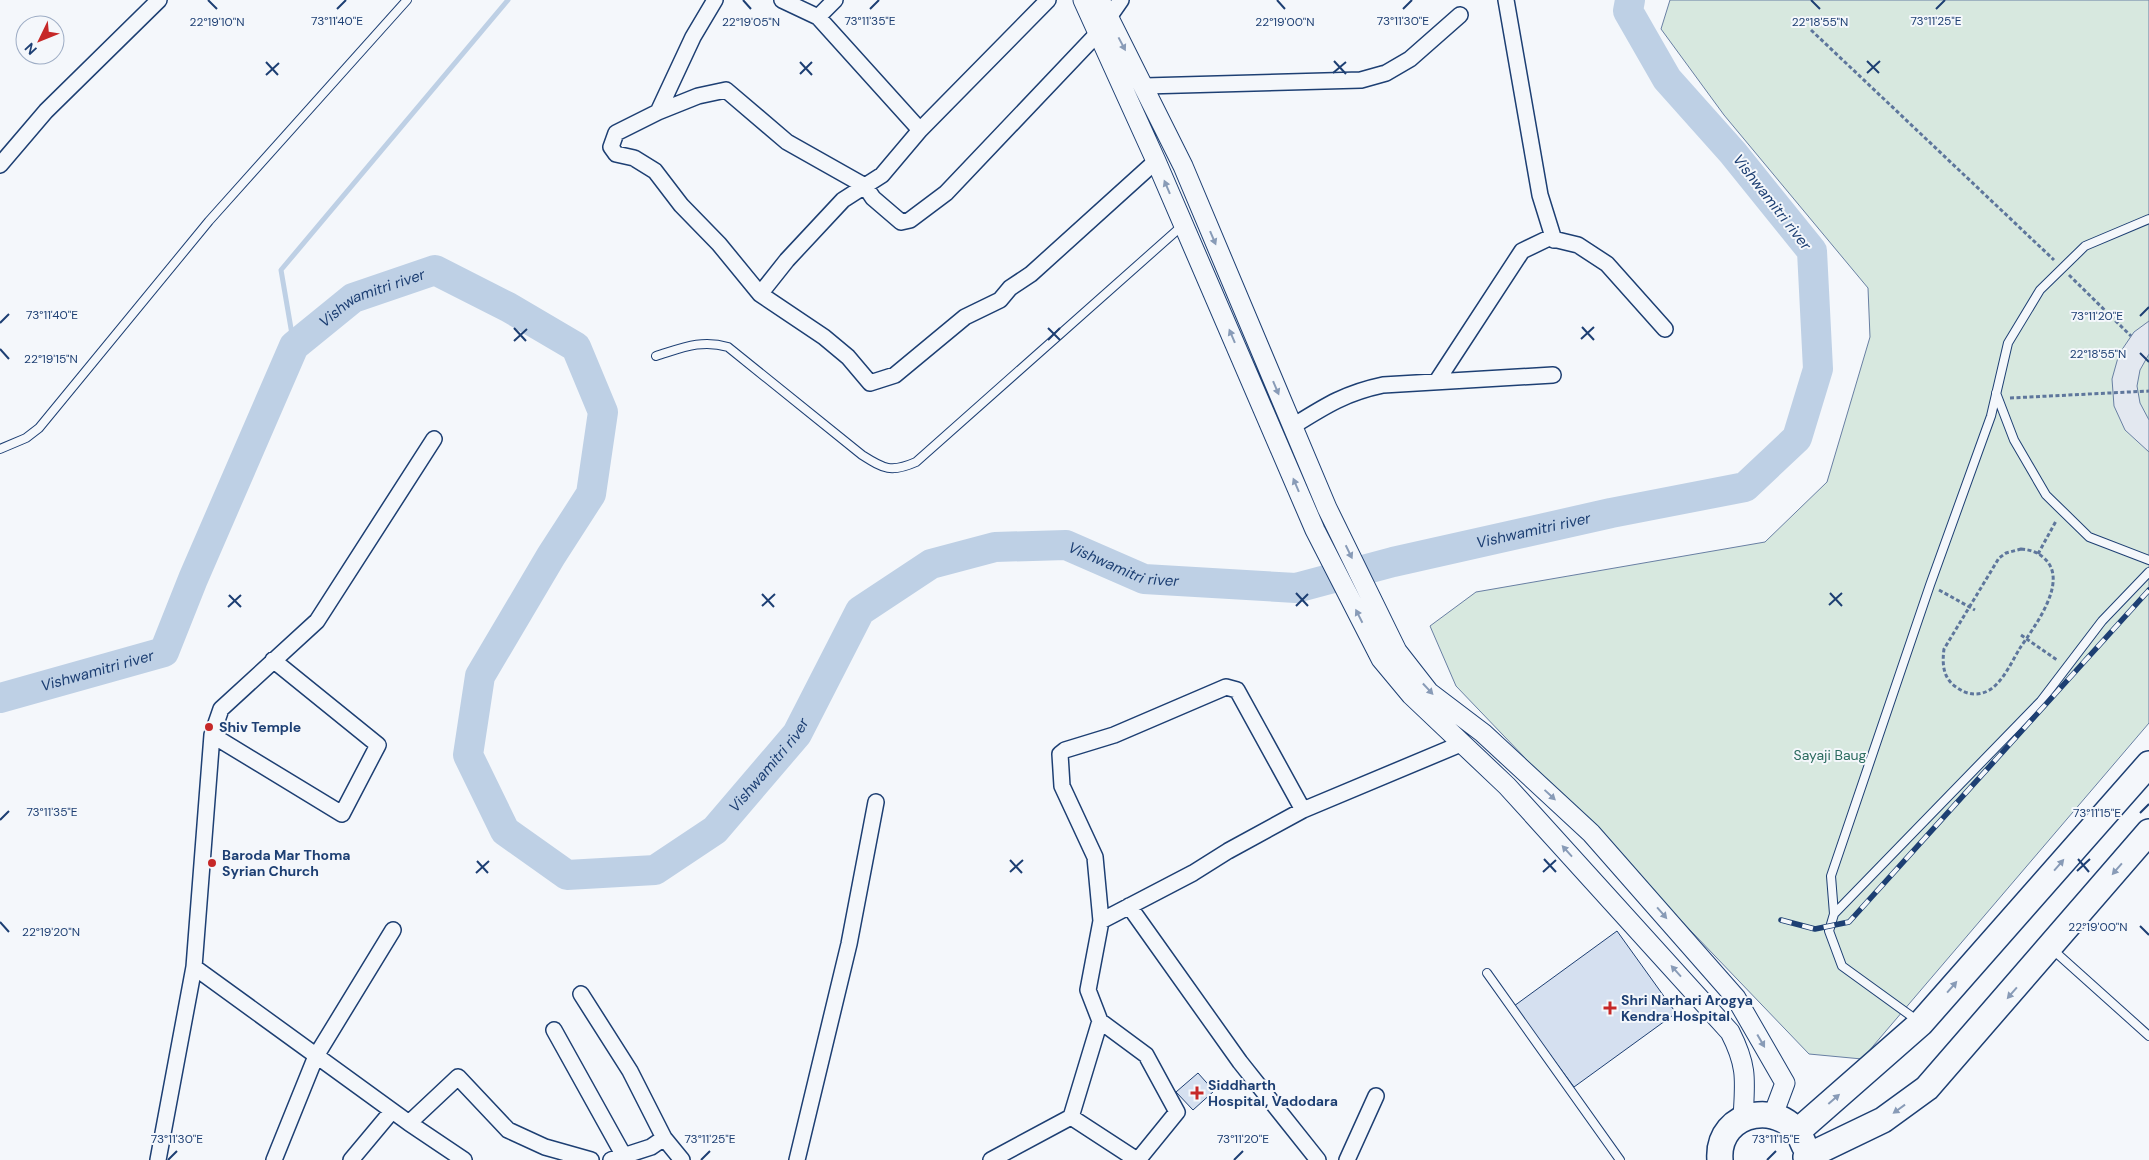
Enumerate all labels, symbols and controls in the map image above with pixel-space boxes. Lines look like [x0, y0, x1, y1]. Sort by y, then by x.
text: 73°11'40"E [311, 13, 363, 29]
text: 73°11'35"E [844, 13, 896, 29]
text: 73°11'30"E [1377, 13, 1429, 29]
text: 73°11'25"E [1910, 13, 1962, 29]
text: 22°19'10"N [190, 14, 244, 30]
text: 22°19'05"N [722, 14, 780, 30]
text: 22°19'00"N [1255, 14, 1315, 30]
text: 22°18'55"N [1792, 14, 1848, 30]
north arrow [15, 15, 65, 65]
one-way arrow [1118, 36, 1126, 51]
text: N [20, 39, 41, 59]
water label: Vishwamitri river [1728, 150, 1816, 254]
one-way arrow [1163, 180, 1171, 194]
one-way arrow [1210, 231, 1218, 245]
water label: Vishwamitri river [315, 264, 428, 332]
text: 73°11'40"E [26, 307, 78, 323]
text: 73°11'20"E [2071, 308, 2123, 324]
one-way arrow [1227, 329, 1235, 343]
text: 22°18'55"N [2070, 346, 2126, 362]
text: 22°19'15"N [24, 351, 78, 367]
one-way arrow [1273, 381, 1281, 395]
one-way arrow [1292, 478, 1300, 492]
water label: Vishwamitri river [1474, 508, 1593, 553]
water label: Vishwamitri river [1065, 537, 1180, 591]
one-way arrow [1345, 545, 1353, 559]
one-way arrow [1355, 608, 1363, 623]
water label: Vishwamitri river [38, 645, 157, 696]
one-way arrow [1422, 682, 1434, 694]
water label: Vishwamitri river [724, 714, 814, 817]
place label: Shiv Temple [219, 718, 301, 736]
marker: Shiv Temple [203, 721, 215, 733]
park label: Sayaji Baug [1794, 746, 1867, 764]
one-way arrow [1544, 789, 1556, 801]
text: 73°11'35"E [26, 804, 78, 820]
text: 73°11'15"E [2073, 805, 2121, 821]
one-way arrow [1561, 844, 1572, 857]
place label: Baroda Mar Thoma Syrian Church [222, 846, 351, 880]
marker: Baroda Mar Thoma Syrian Church [206, 857, 218, 869]
one-way arrow [2053, 860, 2065, 872]
one-way arrow [2112, 863, 2123, 876]
one-way arrow [1656, 907, 1667, 920]
text: 22°19'00"N [2068, 919, 2128, 935]
text: 22°19'20"N [22, 924, 80, 940]
one-way arrow [1670, 965, 1681, 978]
one-way arrow [1946, 981, 1957, 994]
one-way arrow [2006, 986, 2017, 999]
place label: Shri Narhari Arogya Kendra Hospital [1621, 991, 1753, 1025]
marker: Shri Narhari Arogya Kendra Hospital [1603, 1001, 1617, 1015]
one-way arrow [1756, 1034, 1765, 1048]
place label: Siddharth Hospital, Vadodara [1208, 1076, 1338, 1110]
marker: Siddharth Hospital, Vadodara [1190, 1086, 1204, 1100]
one-way arrow [1828, 1094, 1840, 1105]
one-way arrow [1893, 1103, 1906, 1114]
text: 73°11'30"E [151, 1131, 203, 1147]
text: 73°11'25"E [684, 1131, 736, 1147]
text: 73°11'20"E [1217, 1131, 1269, 1147]
text: 73°11'15"E [1752, 1131, 1800, 1147]

